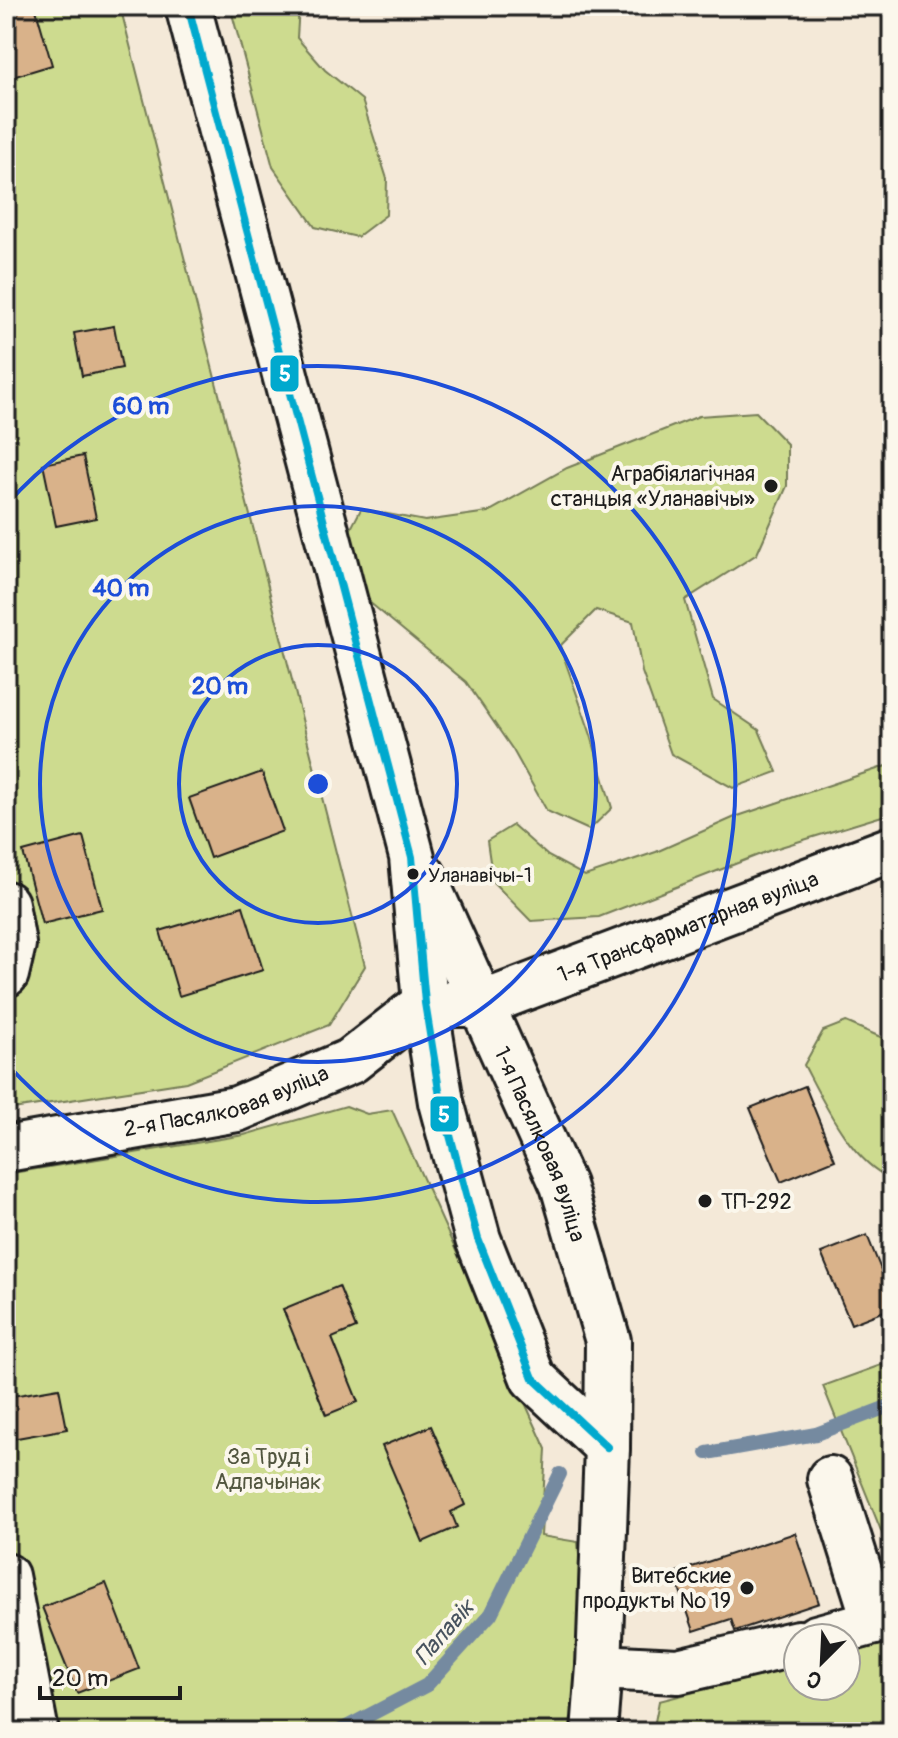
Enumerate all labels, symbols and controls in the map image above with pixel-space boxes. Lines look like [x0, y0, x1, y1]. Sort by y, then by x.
line badge: 5 [269, 354, 300, 393]
text: 5 [279, 360, 291, 388]
text: 60 m [113, 392, 169, 421]
place label: Аграбіялагічная станцыя «Уланавічы» [551, 460, 755, 513]
marker: Аграбіялагічная станцыя «Уланавічы» [762, 477, 780, 495]
text: 40 m [93, 574, 149, 603]
text: 20 m [192, 672, 248, 701]
centre of rings [304, 770, 332, 798]
place label: Уланавічы-1 [428, 863, 532, 888]
street label: 1-я Трансфарматарная вуліца [554, 865, 823, 989]
marker: Уланавічы-1 [405, 866, 421, 882]
street label: 1-я Пасялковая вуліца [487, 1042, 592, 1245]
street label: 2-я Пасялковая вуліца [122, 1059, 333, 1143]
line badge: 5 [429, 1095, 460, 1133]
text: 5 [438, 1101, 450, 1129]
place label: ТП-292 [721, 1188, 792, 1216]
marker: ТП-292 [696, 1192, 714, 1210]
park label: За Труд і Адпачынак [215, 1443, 321, 1496]
place label: Витебские продукты № 19 [582, 1562, 731, 1615]
marker: Витебские продукты № 19 [738, 1579, 756, 1597]
water label: Папавік [408, 1592, 482, 1671]
north arrow [782, 1622, 862, 1702]
scale bar [40, 1650, 180, 1700]
text: 20 m [52, 1664, 108, 1693]
text: С [802, 1664, 826, 1695]

